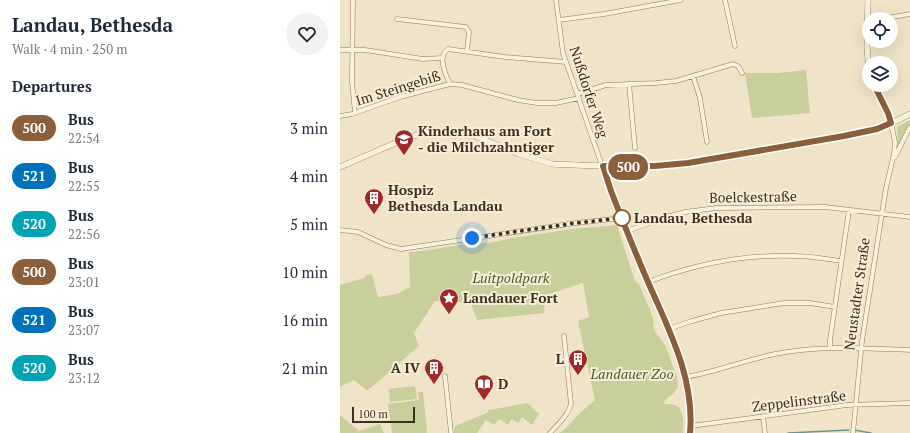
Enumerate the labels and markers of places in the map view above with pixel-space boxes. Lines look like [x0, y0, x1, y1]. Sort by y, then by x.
place label: Kinderhaus am Fort - die Milchzahntiger [418, 121, 554, 156]
school or university icon: Kinderhaus am Fort - die Milchzahntiger [393, 128, 415, 156]
place label: Hospiz Bethesda Landau [388, 180, 503, 215]
building icon: Hospiz Bethesda Landau [363, 187, 385, 215]
place label: Landau, Bethesda [634, 208, 753, 227]
marker: Landau, Bethesda [613, 209, 631, 227]
place icon: Landauer Fort [438, 287, 460, 315]
place label: Landauer Fort [463, 288, 559, 307]
building icon: L [567, 348, 589, 376]
place label: L [556, 349, 564, 368]
building icon: A IV [423, 357, 445, 385]
place label: A IV [391, 358, 421, 377]
library icon: D [473, 373, 495, 401]
place label: D [498, 374, 508, 393]

